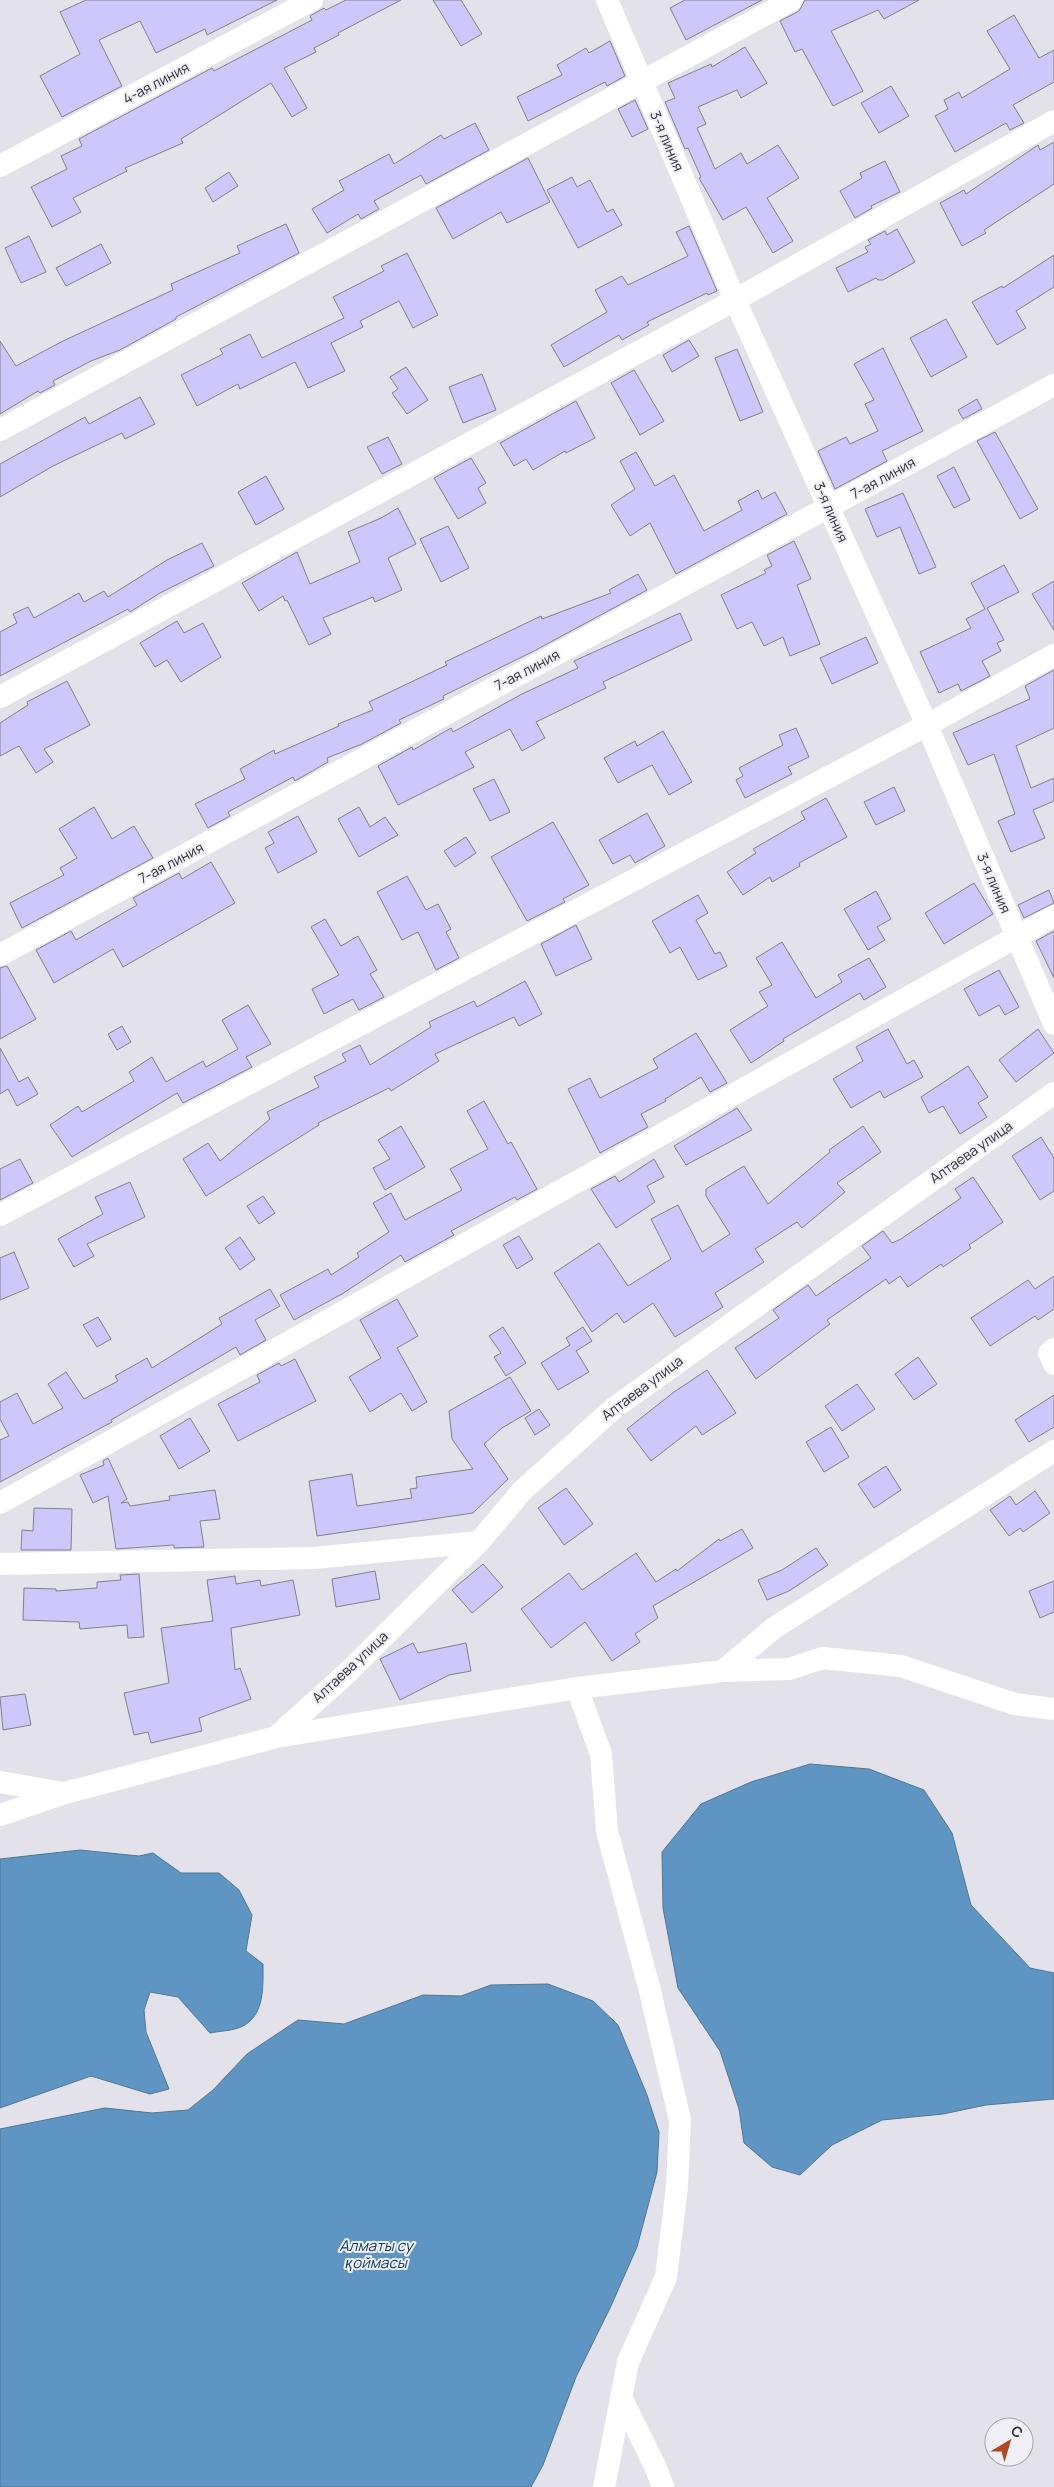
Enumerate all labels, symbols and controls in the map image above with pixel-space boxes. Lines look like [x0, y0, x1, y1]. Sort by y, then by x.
street label: 4-ая линия [119, 57, 192, 108]
street label: 3-я линия [646, 108, 689, 174]
street label: 7-ая линия [847, 452, 918, 503]
street label: 3-я линия [810, 479, 853, 545]
street label: 7-ая линия [491, 644, 563, 695]
street label: 7-ая линия [135, 837, 207, 888]
street label: 3-я линия [973, 850, 1016, 916]
street label: Алтаева улица [925, 1116, 1016, 1187]
street label: Алтаева улица [597, 1351, 686, 1424]
street label: Алтаева улица [308, 1626, 392, 1707]
water label: Алматы су қоймасы [339, 2235, 415, 2273]
north arrow [984, 2417, 1034, 2467]
text: С [1007, 2421, 1027, 2442]

